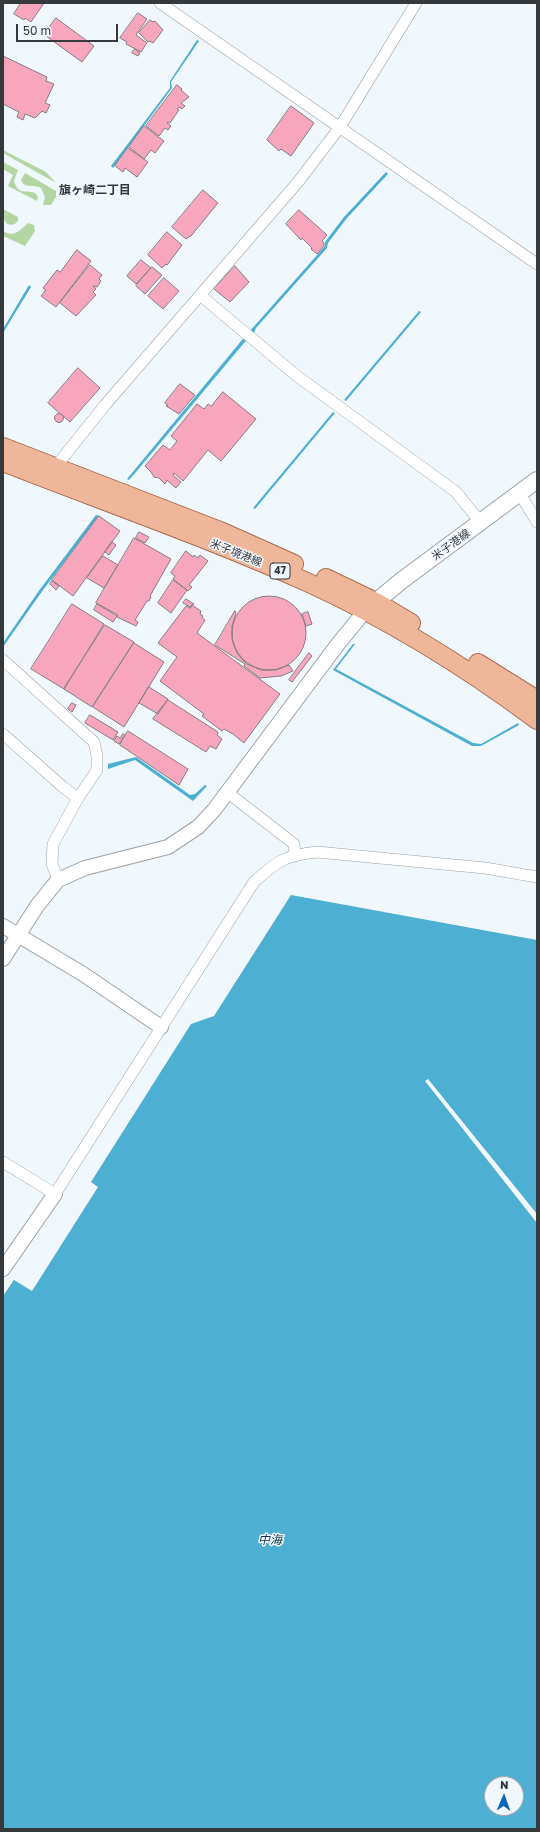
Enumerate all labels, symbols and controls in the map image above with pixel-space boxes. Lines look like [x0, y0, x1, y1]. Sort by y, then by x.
scale bar [18, 16, 120, 42]
text: 50 m [23, 23, 51, 38]
district label: 旗ヶ崎二丁目 [59, 183, 131, 197]
street label: 米子港線 [429, 527, 473, 563]
street label: 米子境港線 [208, 537, 264, 569]
road number: 47 [270, 563, 290, 579]
water label: 中海 [258, 1533, 282, 1547]
north arrow [484, 1776, 524, 1816]
text: N [500, 1778, 509, 1791]

